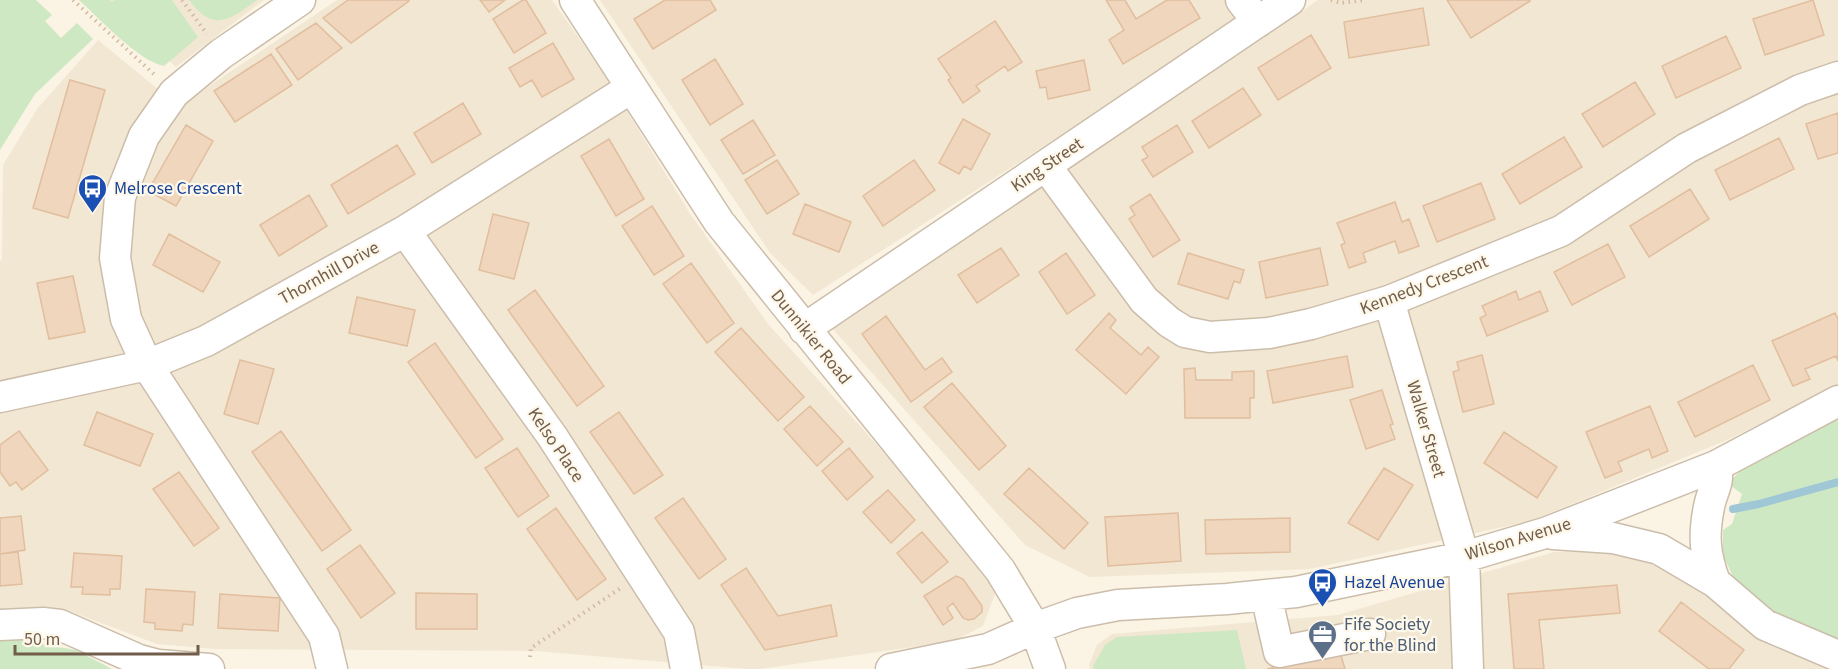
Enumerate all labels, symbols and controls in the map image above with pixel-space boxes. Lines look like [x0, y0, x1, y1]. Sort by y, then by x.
street label: King Street [1006, 132, 1088, 198]
bus stop icon: Melrose Crescent [77, 172, 109, 214]
place label: Melrose Crescent [114, 176, 242, 201]
street label: Thornhill Drive [274, 235, 384, 311]
street label: Kennedy Crescent [1356, 249, 1492, 321]
street label: Dunnikier Road [765, 284, 857, 390]
street label: Walker Street [1400, 377, 1452, 481]
street label: Kelso Place [522, 403, 590, 487]
street label: Wilson Avenue [1462, 511, 1574, 567]
bus stop icon: Hazel Avenue [1307, 566, 1339, 608]
place label: Hazel Avenue [1344, 570, 1445, 595]
place label: Fife Society for the Blind [1344, 612, 1437, 658]
scale bar [15, 618, 198, 656]
office icon: Fife Society for the Blind [1307, 618, 1339, 660]
text: 50 m [24, 627, 60, 652]

